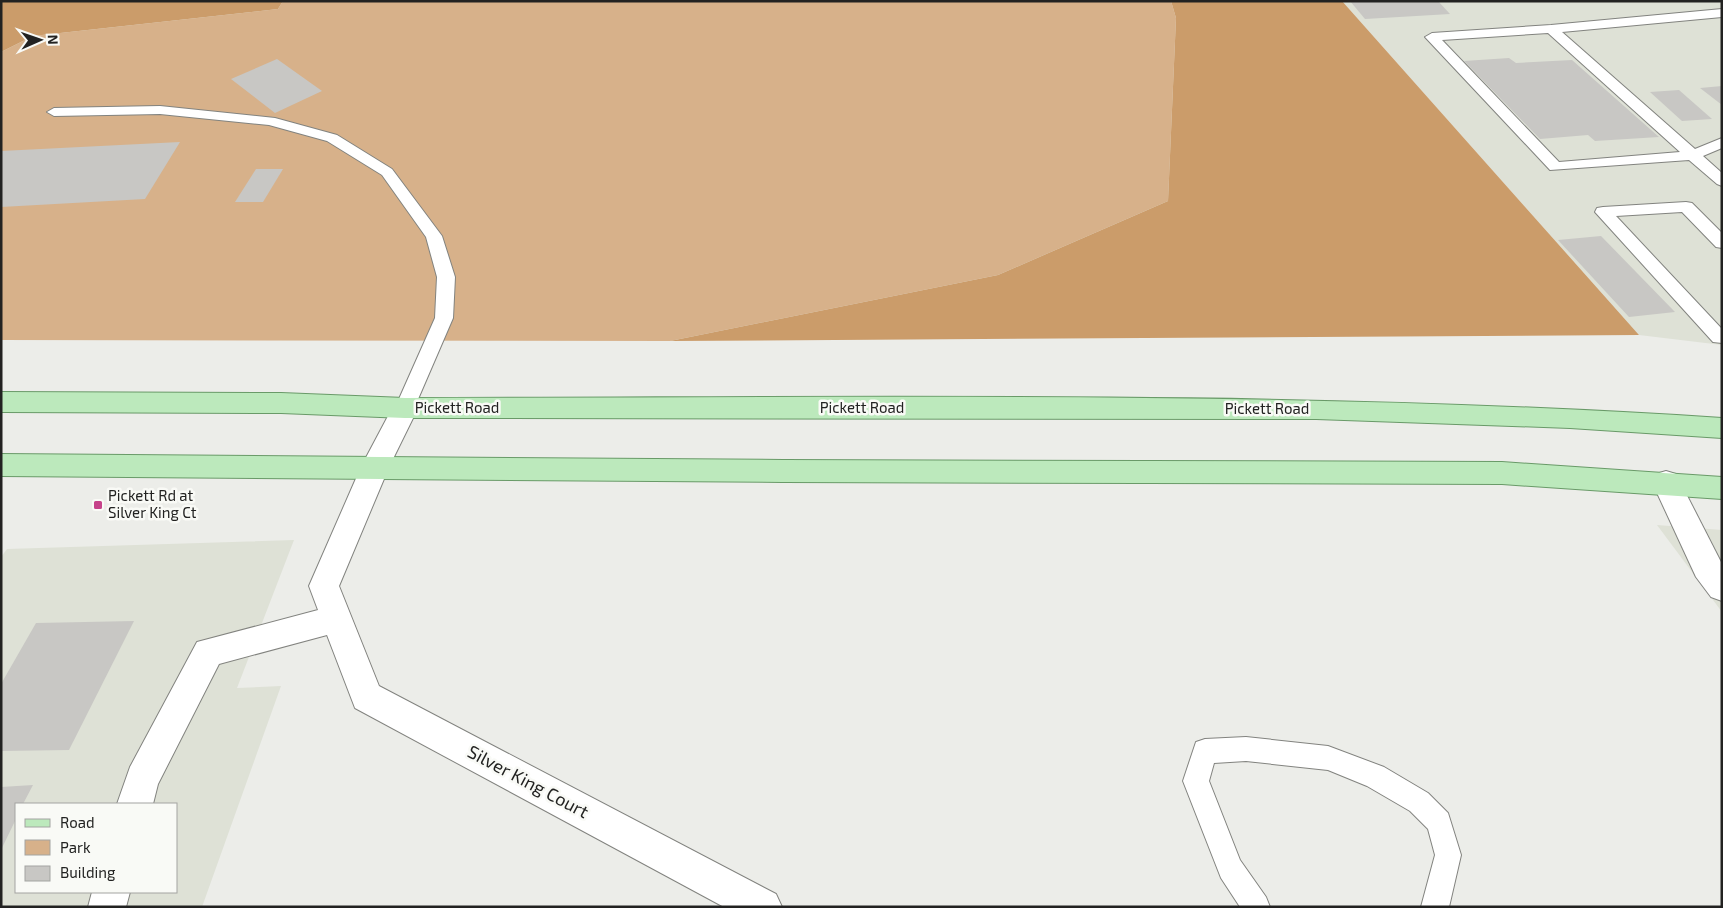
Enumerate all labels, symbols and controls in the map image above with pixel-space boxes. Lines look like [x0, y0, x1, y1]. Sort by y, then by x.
north arrow [15, 15, 65, 65]
text: N [45, 34, 62, 45]
street label: Pickett Road [415, 398, 499, 416]
street label: Pickett Road [820, 398, 904, 416]
street label: Pickett Road [1225, 399, 1309, 417]
place label: Pickett Rd at Silver King Ct [108, 486, 197, 521]
marker: Pickett Rd at Silver King Ct [92, 499, 104, 511]
street label: Silver King Court [464, 740, 593, 822]
legend [15, 803, 178, 893]
text: Road [60, 813, 95, 831]
text: Park [60, 838, 91, 856]
text: Building [60, 863, 116, 881]

